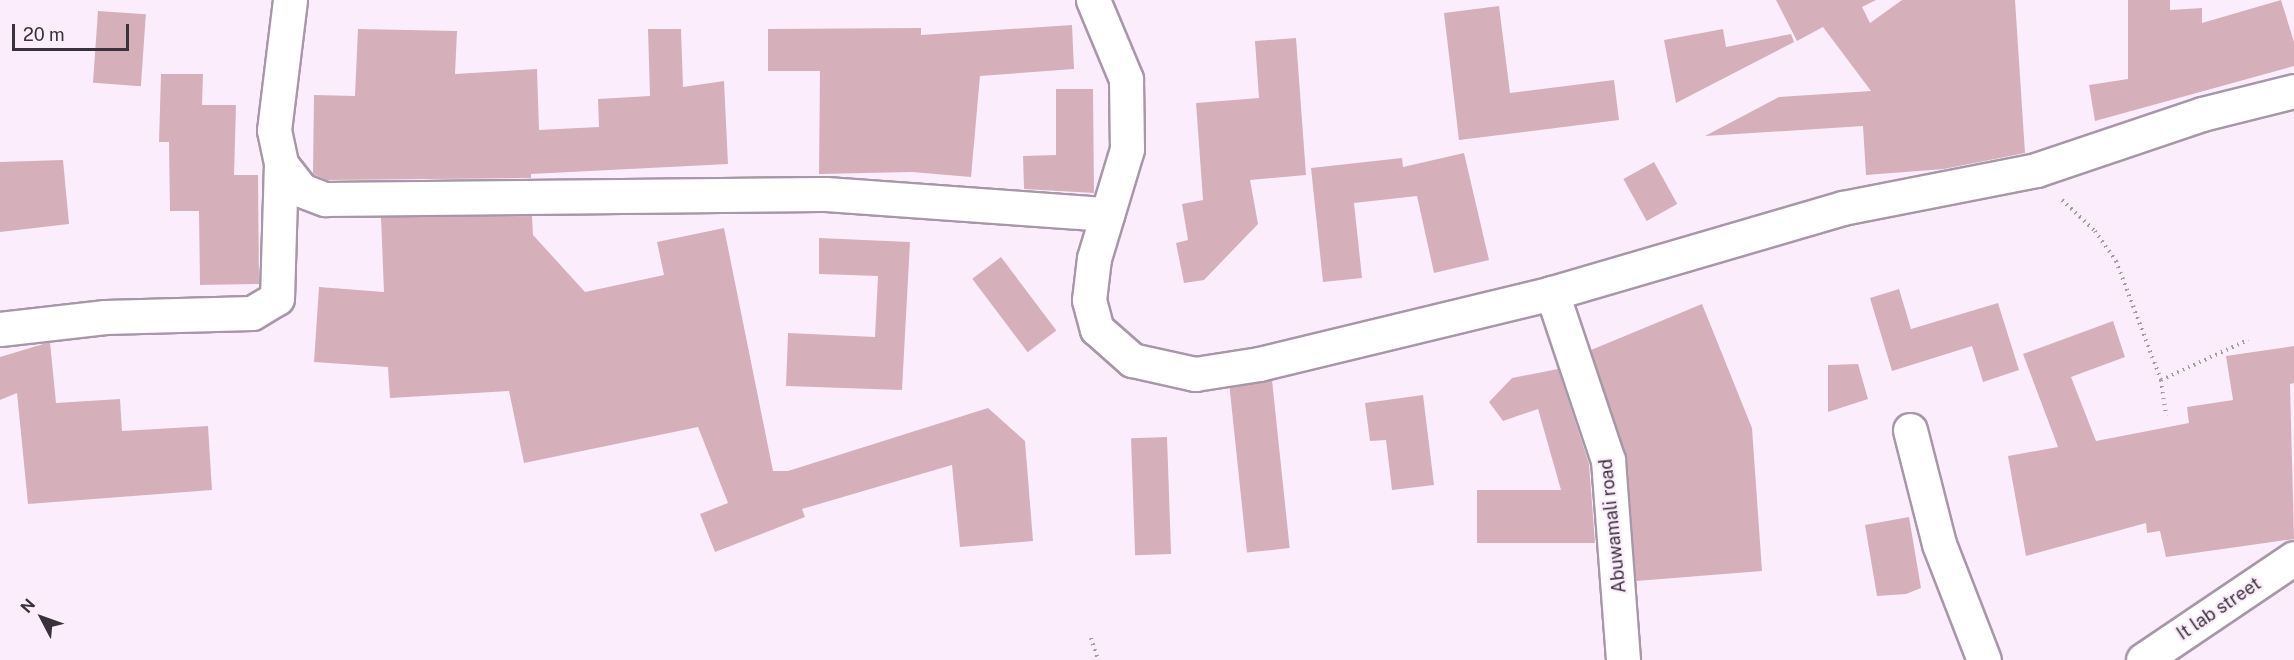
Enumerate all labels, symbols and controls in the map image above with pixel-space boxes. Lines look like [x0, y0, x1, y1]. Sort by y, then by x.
scale bar [15, 12, 132, 50]
text: 20 m [23, 24, 65, 45]
street label: Abuwamali road [1595, 458, 1631, 594]
street label: It lab street [2173, 573, 2265, 645]
north arrow [12, 588, 72, 648]
text: N [17, 595, 39, 617]

